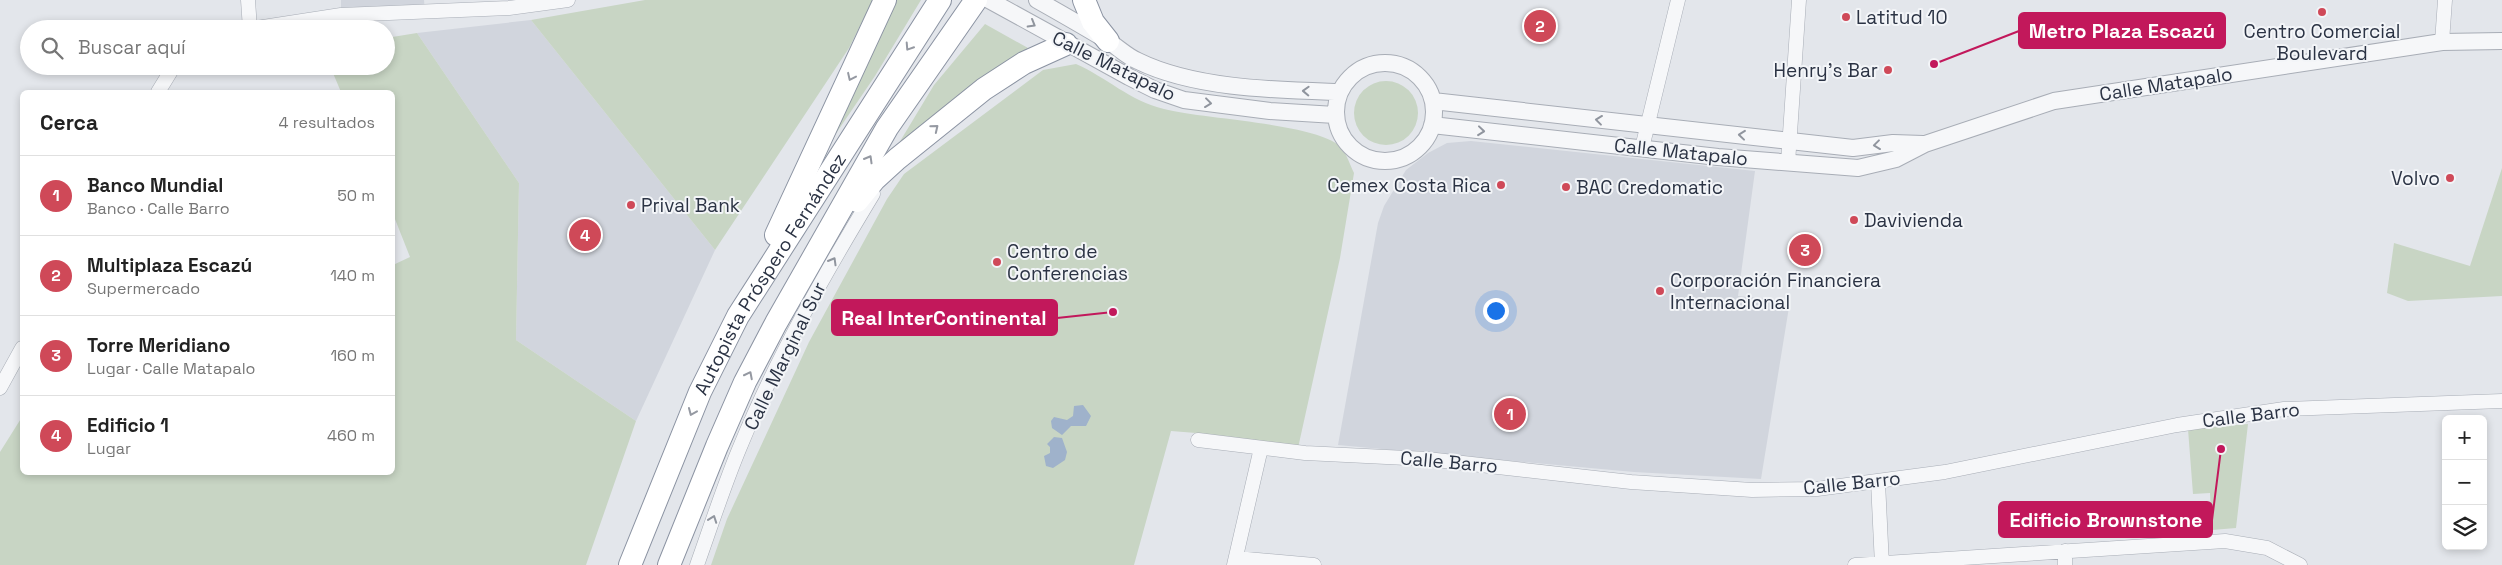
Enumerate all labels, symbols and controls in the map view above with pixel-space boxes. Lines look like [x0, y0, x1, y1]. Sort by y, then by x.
place label: Latitud 10 [1856, 5, 1948, 30]
marker: Centro Comercial Boulevard [2316, 6, 2328, 18]
pin: 2 [1524, 7, 1556, 45]
marker: Latitud 10 [1840, 11, 1852, 23]
callout: Metro Plaza Escazú [2019, 13, 2225, 48]
one-way arrow [1026, 18, 1035, 28]
text: Metro Plaza Escazú [2029, 18, 2215, 44]
place label: Centro Comercial Boulevard [2244, 19, 2400, 66]
search box [20, 20, 395, 75]
street label: Calle Matapalo [1048, 25, 1180, 107]
icon: search [38, 34, 66, 62]
text: Buscar aquí [78, 35, 186, 60]
one-way arrow [906, 41, 915, 51]
place label: Henry's Bar [1774, 58, 1878, 83]
street label: Calle Matapalo [2098, 61, 2234, 107]
marker: Henry's Bar [1882, 64, 1894, 76]
one-way arrow [846, 72, 857, 81]
one-way arrow [1302, 86, 1310, 96]
one-way arrow [1204, 97, 1212, 108]
text: Cerca [40, 109, 98, 136]
text: 4 resultados [279, 112, 375, 133]
one-way arrow [1595, 115, 1603, 126]
one-way arrow [1477, 125, 1485, 136]
one-way arrow [929, 126, 938, 134]
one-way arrow [1738, 130, 1746, 141]
street label: Calle Matapalo [1613, 133, 1749, 171]
one-way arrow [1873, 139, 1881, 150]
street label: Autopista Próspero Fernández [688, 148, 852, 399]
one-way arrow [862, 155, 872, 164]
place label: Volvo [2391, 166, 2440, 191]
marker: Volvo [2444, 172, 2456, 184]
text: Banco Mundial [87, 173, 223, 198]
place label: Cemex Costa Rica [1327, 173, 1491, 198]
place label: BAC Credomatic [1576, 175, 1723, 200]
marker: Cemex Costa Rica [1495, 179, 1507, 191]
marker: BAC Credomatic [1560, 181, 1572, 193]
text: 1 [52, 185, 60, 206]
text: 50 m [337, 185, 375, 206]
place label: Prival Bank [641, 193, 740, 218]
text: Banco · Calle Barro [87, 198, 230, 219]
marker: Prival Bank [625, 199, 637, 211]
place label: Davivienda [1864, 208, 1963, 233]
marker: Davivienda [1848, 214, 1860, 226]
pin: 4 [569, 216, 601, 254]
pin: 3 [1789, 231, 1821, 269]
place label: Centro de Conferencias [1007, 239, 1128, 286]
text: Multiplaza Escazú [87, 253, 252, 278]
marker: Centro de Conferencias [991, 256, 1003, 268]
one-way arrow [827, 257, 837, 266]
text: 2 [51, 265, 61, 286]
text: 140 m [330, 265, 375, 286]
place label: Corporación Financiera Internacional [1670, 268, 1881, 315]
text: Supermercado [87, 278, 200, 299]
street label: Calle Marginal Sur [738, 278, 832, 434]
marker: Corporación Financiera Internacional [1654, 285, 1666, 297]
your location [1483, 298, 1509, 324]
callout: Real InterContinental [832, 300, 1057, 335]
text: Real InterContinental [841, 305, 1047, 331]
text: Torre Meridiano [87, 333, 230, 358]
text: 3 [51, 345, 61, 366]
text: 160 m [330, 345, 375, 366]
text: Lugar · Calle Matapalo [87, 358, 255, 379]
one-way arrow [743, 371, 753, 380]
pin: 1 [1494, 395, 1526, 433]
street label: Calle Barro [2201, 397, 2301, 433]
one-way arrow [688, 407, 698, 416]
text: Edificio 1 [87, 413, 169, 438]
map controls [2442, 415, 2487, 550]
button: + [2442, 415, 2487, 460]
text: 4 [51, 425, 61, 446]
text: 460 m [327, 425, 375, 446]
text: Lugar [87, 438, 131, 459]
street label: Calle Barro [1399, 445, 1499, 479]
button: − [2442, 460, 2487, 505]
street label: Calle Barro [1802, 465, 1902, 501]
callout: Edificio Brownstone [1999, 502, 2212, 537]
button: layers [2442, 505, 2487, 550]
text: Edificio Brownstone [2009, 507, 2203, 533]
one-way arrow [707, 515, 717, 524]

